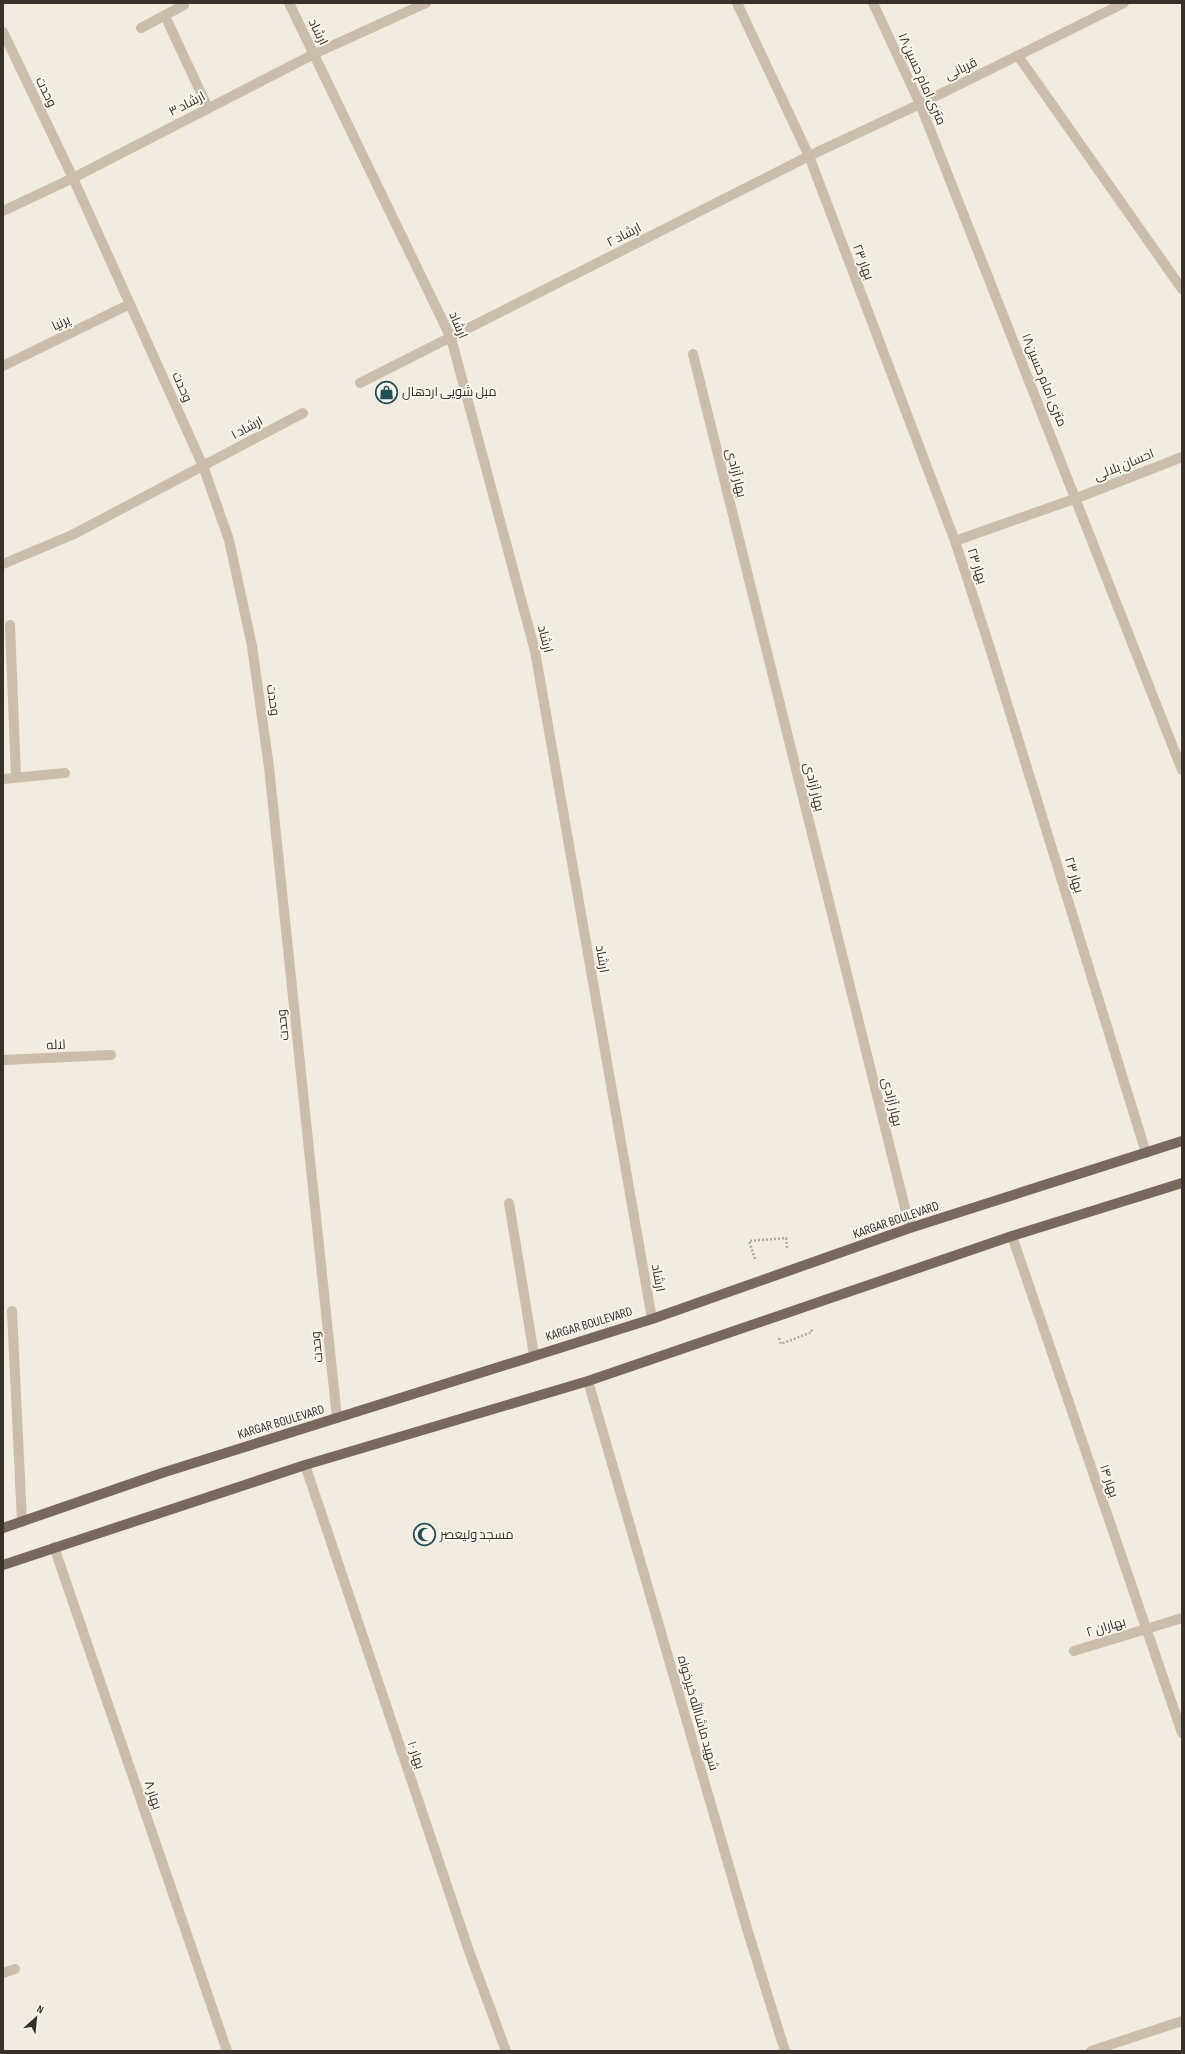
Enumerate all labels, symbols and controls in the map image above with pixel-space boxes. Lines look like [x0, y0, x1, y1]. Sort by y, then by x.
street label: ارشاد [305, 16, 331, 48]
street label: ۱۸متری امام حسین [894, 30, 949, 128]
street label: قربانی [942, 54, 980, 84]
street label: وحدت [32, 74, 60, 110]
street label: ارشاد ۳ [166, 88, 208, 120]
street label: ارشاد ۲ [604, 220, 644, 250]
street label: بهار ۲۳ [849, 242, 877, 282]
street label: ارشاد [445, 309, 471, 341]
street label: پرنیا [49, 312, 74, 335]
street label: ۱۸متری امام حسین [1017, 331, 1070, 429]
street label: وحدت [168, 369, 196, 405]
shop icon: مبل شویی اردهال [373, 379, 399, 405]
place label: مبل شویی اردهال [402, 384, 497, 400]
street label: ارشاد ۱ [228, 413, 266, 443]
street label: احسان بلالی [1091, 446, 1157, 484]
street label: بهار آزادی [722, 447, 750, 499]
street label: بهار ۲۳ [964, 546, 990, 586]
street label: ارشاد [534, 624, 556, 654]
street label: وحدت [263, 683, 283, 717]
street label: بهار آزادی [800, 761, 828, 813]
street label: بهار ۲۳ [1061, 855, 1087, 895]
street label: ارشاد [592, 944, 612, 974]
street label: وحدت [273, 1008, 293, 1042]
street label: لاله [46, 1037, 66, 1053]
street label: بهار آزادی [878, 1076, 906, 1128]
street label: KARGAR BOULEVARD [851, 1198, 941, 1242]
street label: ارشاد [648, 1263, 668, 1293]
street label: KARGAR BOULEVARD [544, 1303, 634, 1345]
street label: وحدت [307, 1330, 327, 1364]
street label: KARGAR BOULEVARD [236, 1401, 326, 1443]
street label: بهار ۱۴ [1096, 1462, 1122, 1500]
mosque icon: مسجد ولیعصر [411, 1522, 437, 1548]
place label: مسجد ولیعصر [439, 1527, 514, 1543]
street label: بهاران ۲ [1084, 1613, 1128, 1641]
street label: شهید ماشاالله خیرخواه [674, 1653, 723, 1772]
street label: بهار ۱۰ [404, 1739, 428, 1771]
street label: بهار ۸ [141, 1778, 165, 1812]
north arrow [16, 1998, 56, 2038]
text: N [35, 2002, 46, 2017]

